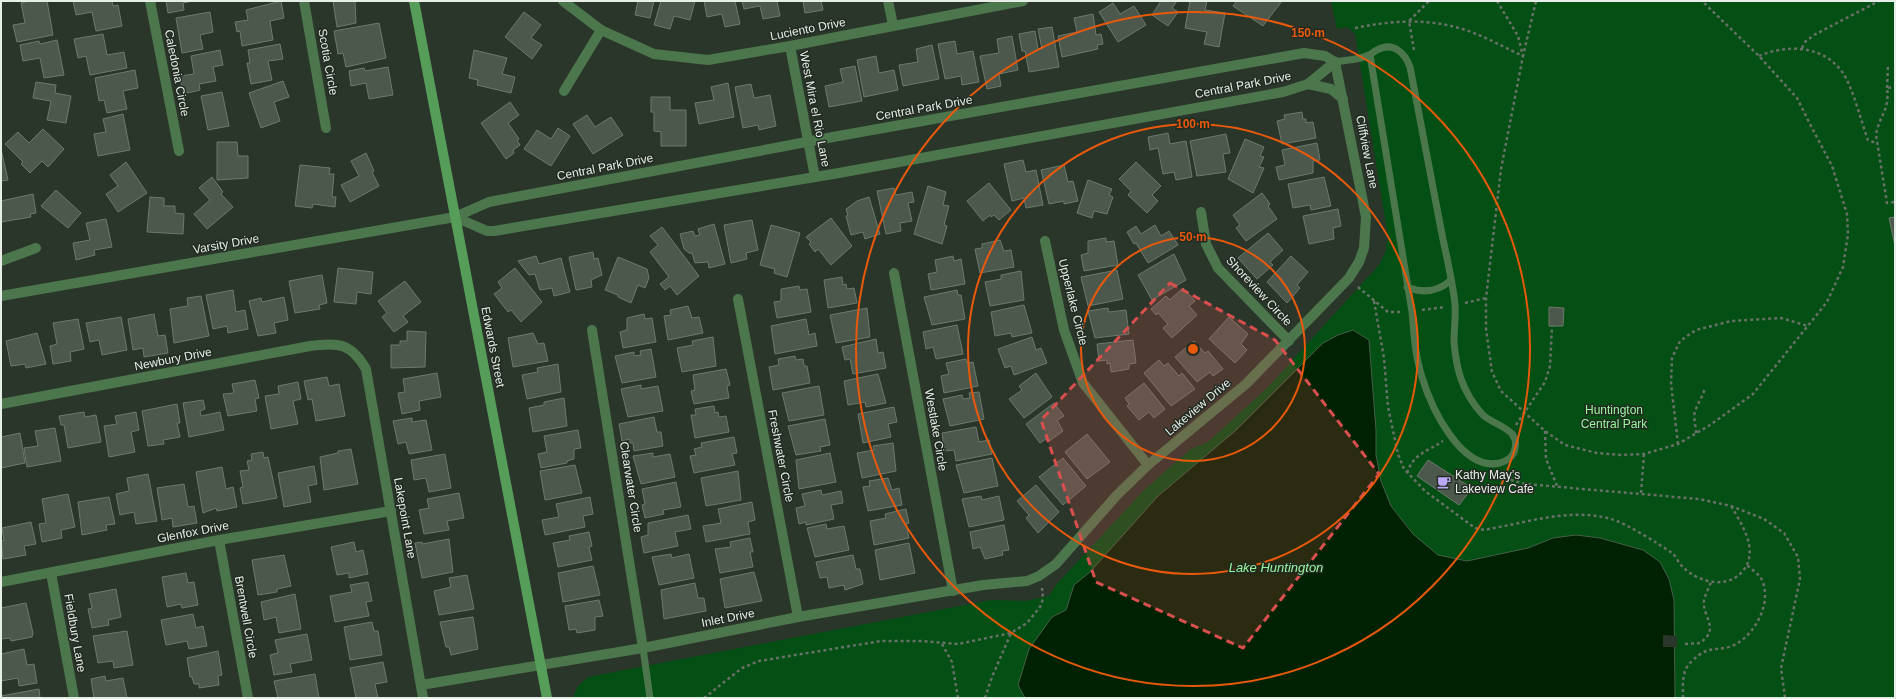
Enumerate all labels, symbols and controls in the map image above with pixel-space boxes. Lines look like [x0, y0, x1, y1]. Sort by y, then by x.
street label: Luciento Drive [769, 15, 847, 43]
text: 150 m [1291, 26, 1325, 40]
street label: Caledonia Circle [162, 28, 192, 118]
street label: Scotia Circle [315, 28, 341, 97]
street label: West Mira el Rio Lane [797, 50, 833, 168]
street label: Central Park Drive [1194, 69, 1293, 101]
street label: Central Park Drive [875, 93, 974, 123]
street label: Cliffview Lane [1353, 114, 1381, 190]
text: 100 m [1176, 117, 1210, 131]
street label: Central Park Drive [556, 151, 655, 183]
text: 50 m [1179, 230, 1207, 244]
street label: Varsity Drive [192, 231, 261, 257]
street label: Shoreview Circle [1223, 253, 1295, 329]
street label: Upperlake Circle [1055, 257, 1091, 347]
street label: Edwards Street [478, 305, 508, 389]
centre of rings [1186, 342, 1200, 356]
street label: Newbury Drive [133, 345, 213, 373]
street label: Lakeview Drive [1162, 375, 1234, 439]
street label: Westlake Circle [922, 388, 950, 472]
park label: Huntington Central Park [1581, 403, 1648, 431]
street label: Freshwater Circle [765, 409, 797, 504]
street label: Clearwater Circle [617, 440, 645, 534]
place label: Kathy May’s Lakeview Cafe [1455, 468, 1534, 496]
cafe icon: Kathy May’s Lakeview Cafe [1436, 474, 1452, 490]
street label: Lakepoint Lane [391, 476, 419, 560]
street label: Glenfox Drive [156, 518, 230, 546]
water label: Lake Huntington [1229, 560, 1323, 575]
street label: Brentwell Circle [232, 575, 260, 660]
street label: Fieldbury Lane [61, 593, 89, 674]
street label: Inlet Drive [700, 606, 756, 630]

